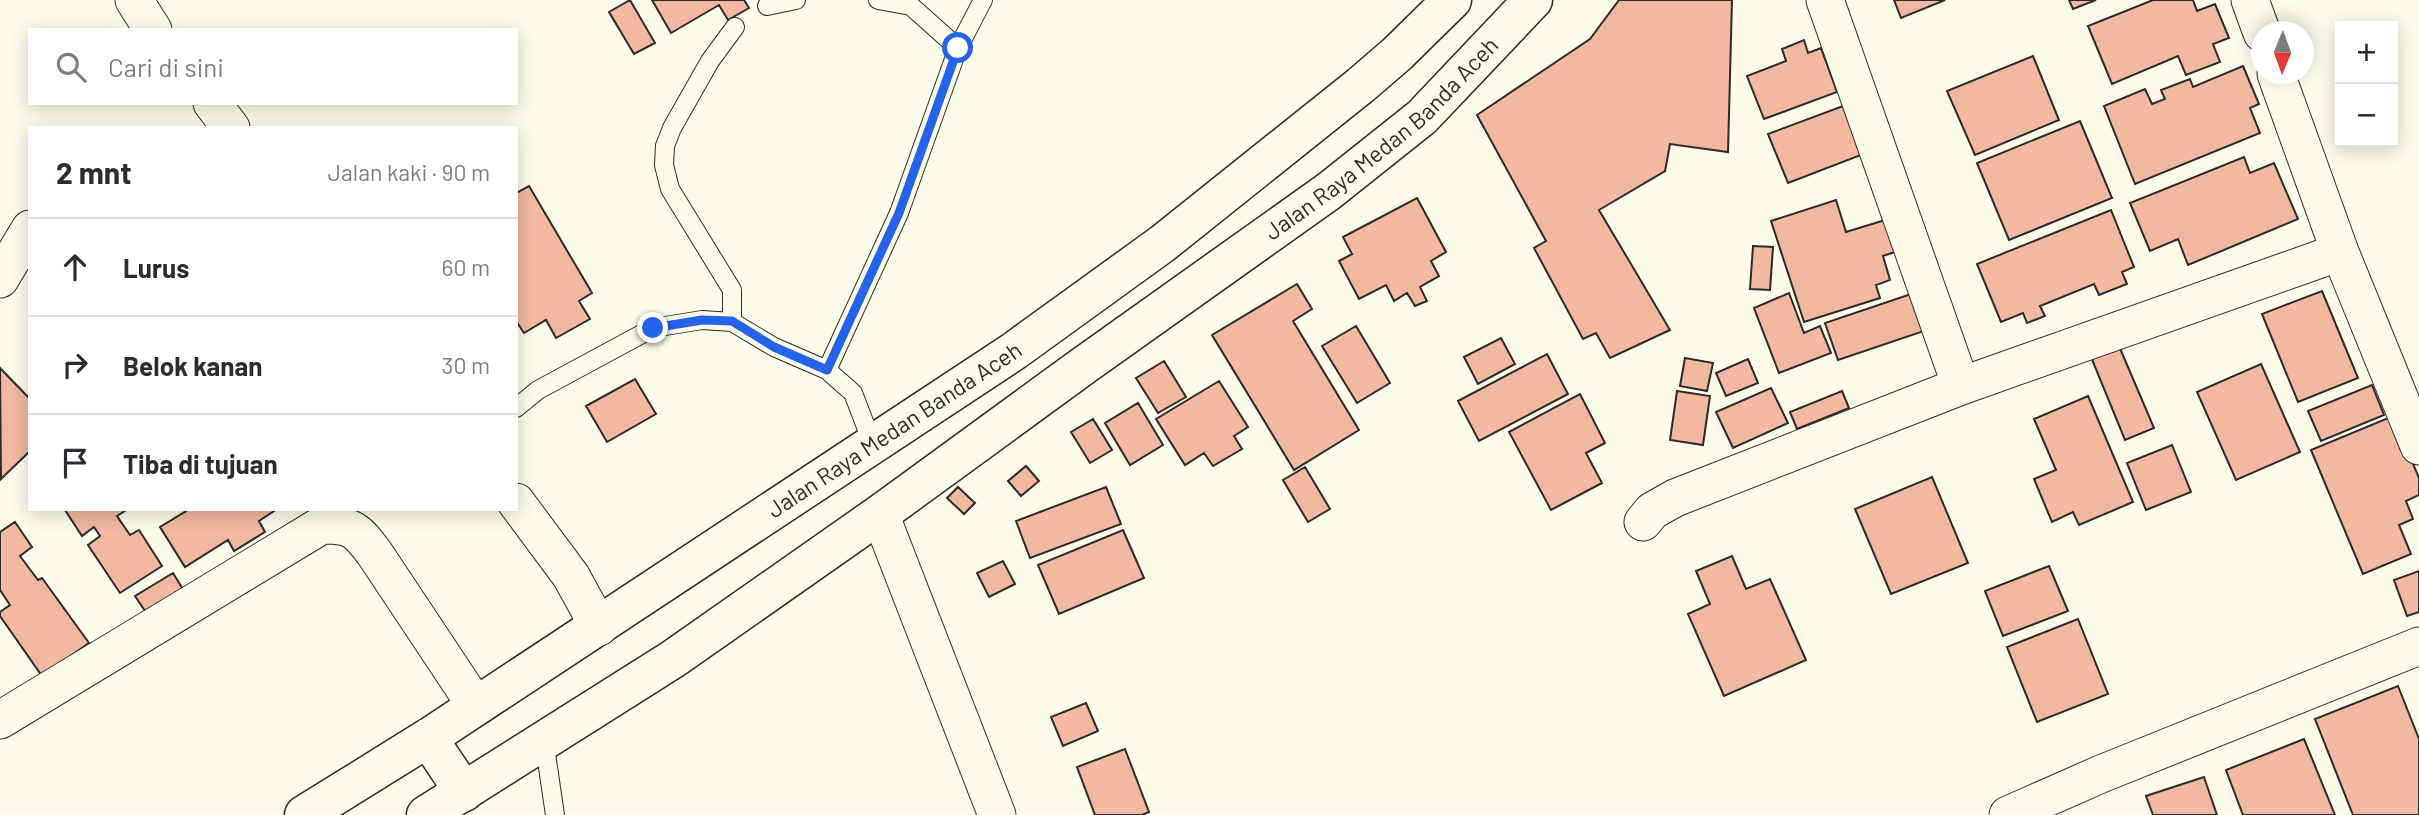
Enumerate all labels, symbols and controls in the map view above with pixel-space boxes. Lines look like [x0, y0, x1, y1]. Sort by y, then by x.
north arrow [2251, 21, 2314, 84]
map controls [2335, 21, 2398, 147]
button: + [2335, 21, 2398, 84]
search box [28, 28, 518, 105]
street label: Jalan Raya Medan Banda Aceh [1259, 31, 1504, 245]
route start [942, 32, 973, 63]
icon: search [52, 48, 90, 86]
text: Cari di sini [108, 51, 224, 82]
button: − [2335, 84, 2398, 147]
text: 2 mnt [56, 154, 132, 190]
text: Jalan kaki · 90 m [328, 158, 490, 186]
icon: ahead [56, 248, 94, 286]
text: Lurus [123, 252, 189, 283]
text: 60 m [442, 253, 490, 281]
route end [637, 312, 668, 343]
street label: Jalan Raya Medan Banda Aceh [761, 335, 1027, 523]
icon: right [56, 346, 94, 384]
text: Belok kanan [123, 350, 262, 381]
text: 30 m [442, 351, 490, 379]
icon: arrive [56, 444, 94, 482]
text: Tiba di tujuan [123, 448, 278, 479]

